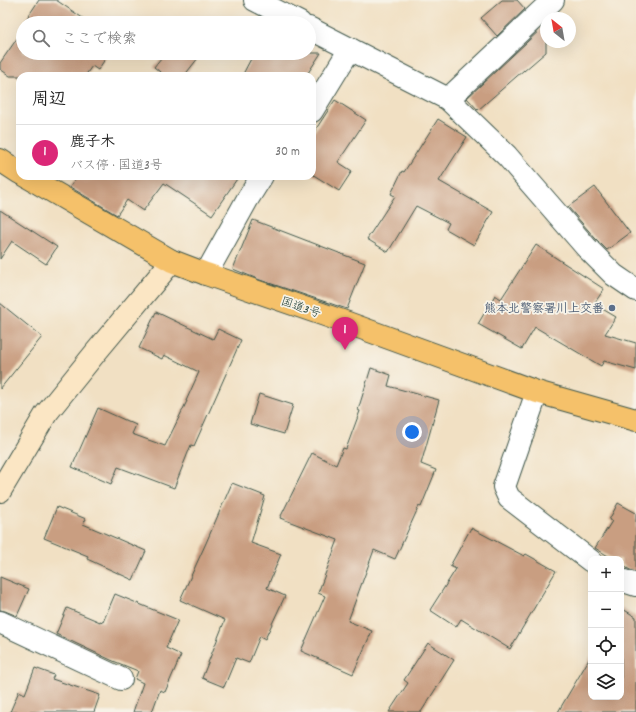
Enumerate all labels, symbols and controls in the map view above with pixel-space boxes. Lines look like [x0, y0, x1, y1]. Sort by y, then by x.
north arrow [540, 12, 576, 48]
search box [16, 16, 316, 60]
icon: search [30, 27, 52, 49]
text: ここで検索 [62, 29, 137, 51]
text: 周辺 [32, 89, 66, 113]
text: 鹿子木 [70, 132, 115, 154]
text: 1 [44, 143, 46, 162]
text: 30 m [275, 143, 300, 162]
text: バス停 · 国道3号 [70, 157, 163, 176]
street label: 国道3号 [278, 294, 323, 323]
place label: 熊本北警察署川上交番 [484, 301, 604, 318]
marker: 熊本北警察署川上交番 [607, 303, 617, 313]
pin: 1 [332, 317, 358, 350]
your location [402, 422, 422, 442]
map controls [588, 556, 624, 700]
button: + [588, 556, 624, 592]
button: − [588, 592, 624, 628]
button: locate [588, 628, 624, 664]
button: layers [588, 664, 624, 700]

